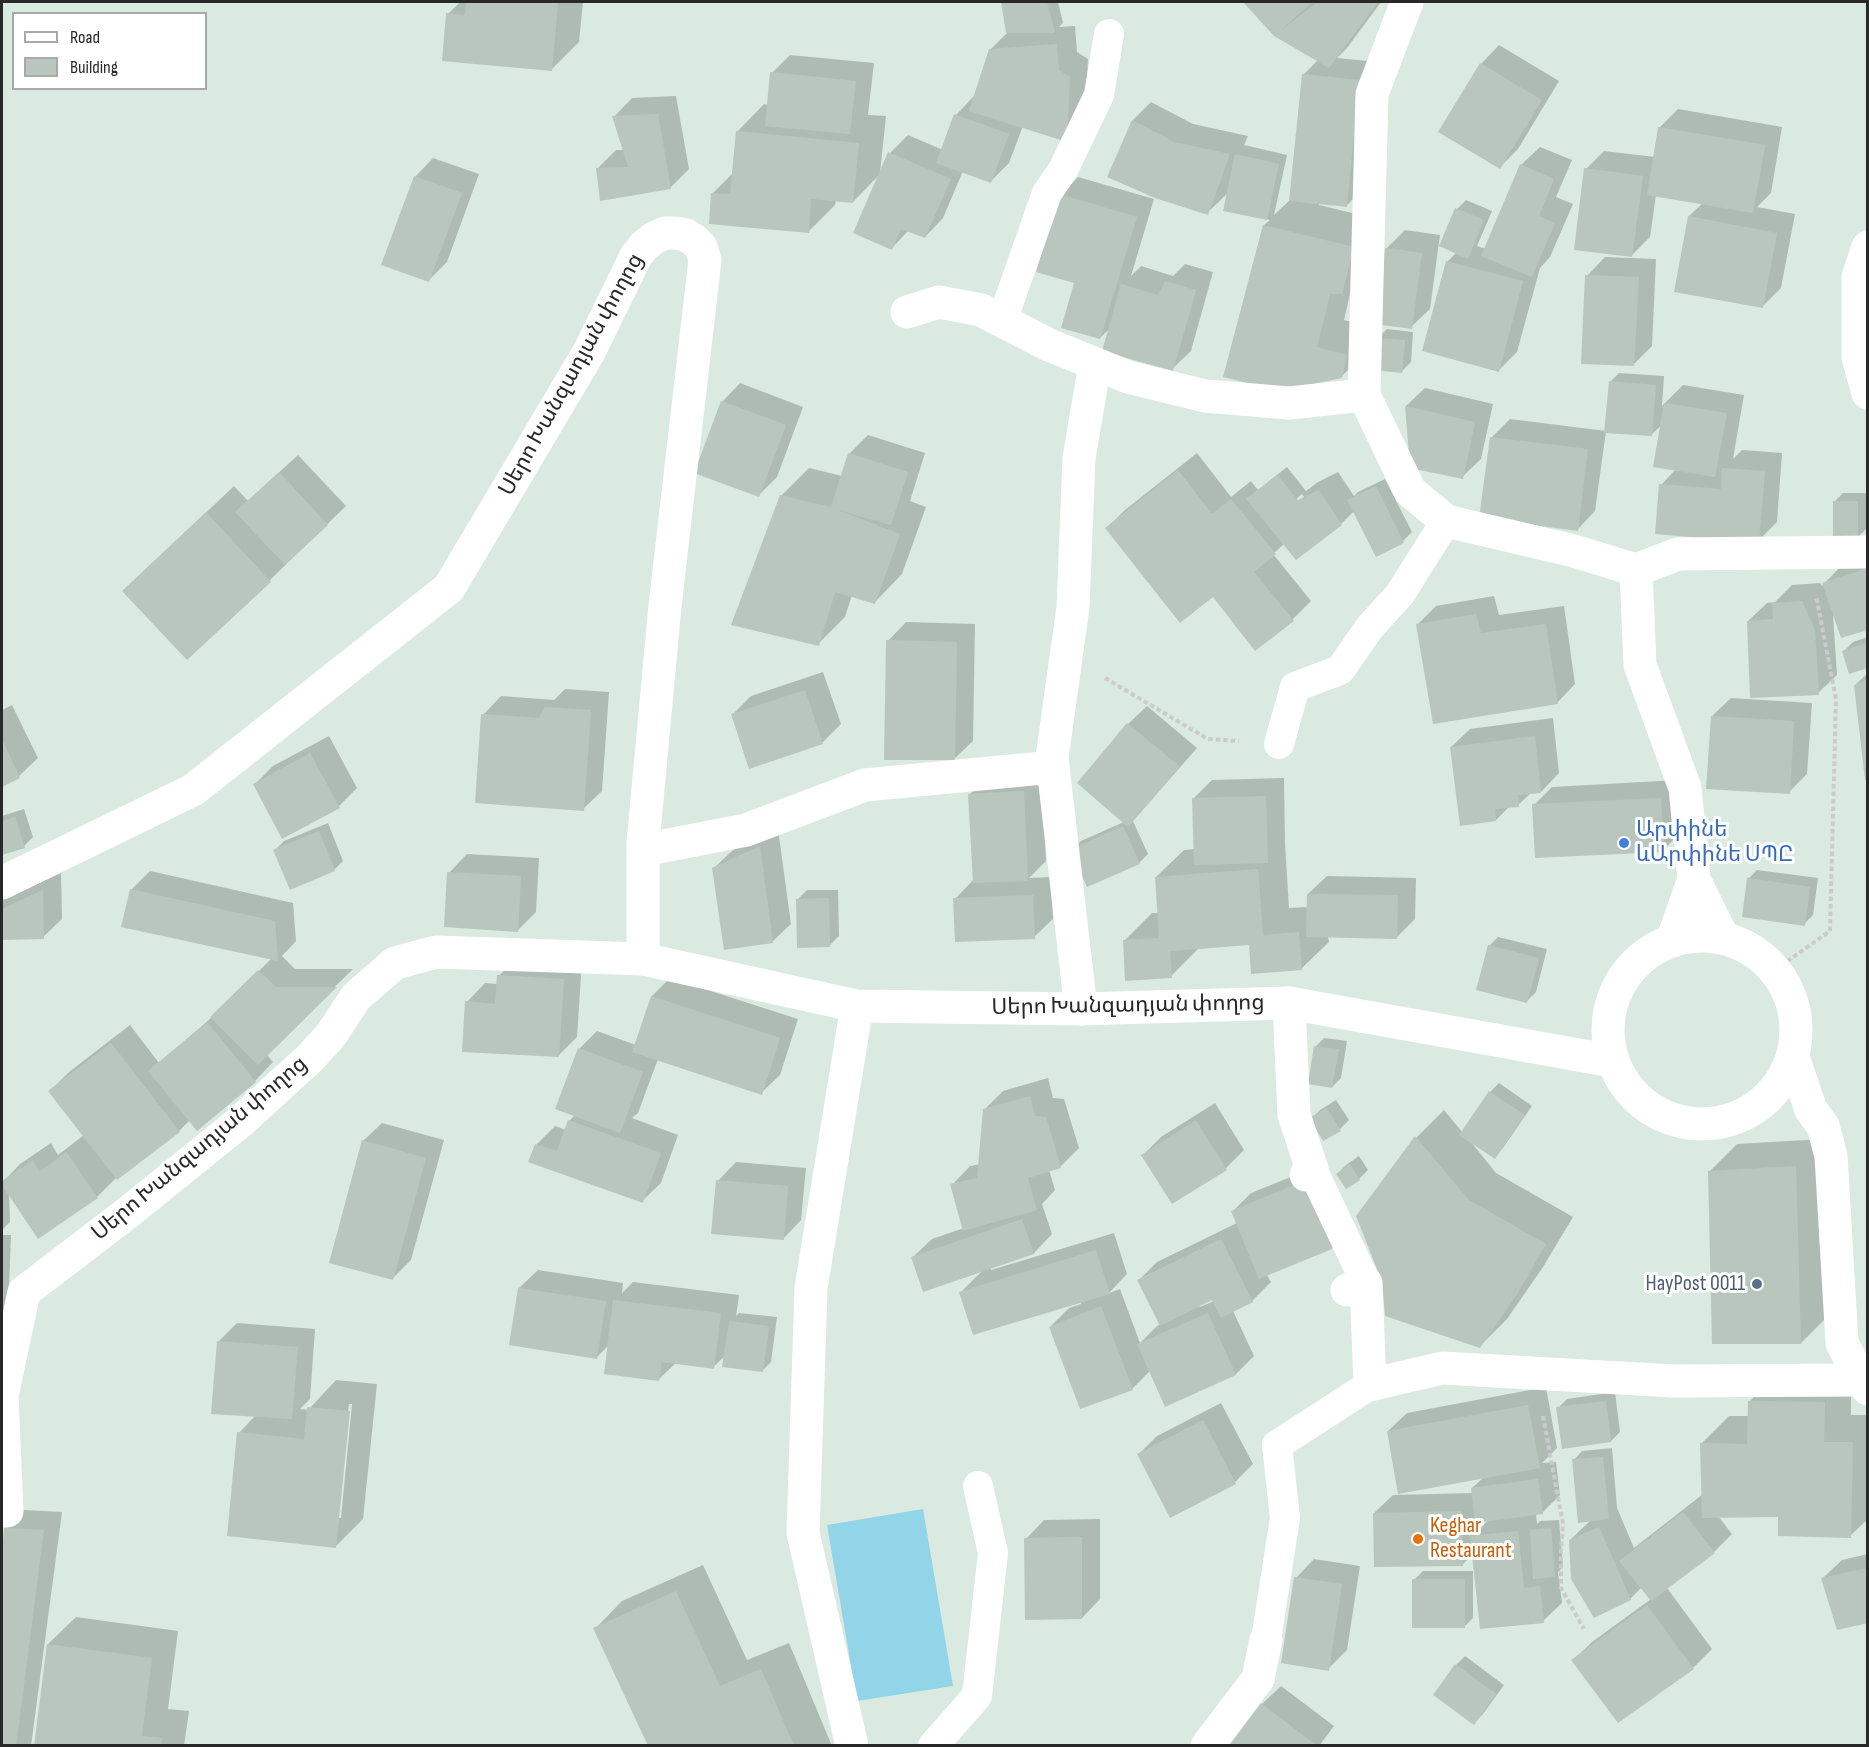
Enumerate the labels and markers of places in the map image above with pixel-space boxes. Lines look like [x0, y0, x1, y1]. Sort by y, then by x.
place label: Արփինե ևԱրփինե ՍՊԸ [1636, 817, 1793, 868]
marker: Արփինե ևԱրփինե ՍՊԸ [1617, 836, 1631, 850]
place label: HayPost 0011 [1645, 1271, 1745, 1297]
marker: HayPost 0011 [1750, 1277, 1764, 1291]
place label: Keghar Restaurant [1430, 1513, 1512, 1564]
marker: Keghar Restaurant [1411, 1532, 1425, 1546]

